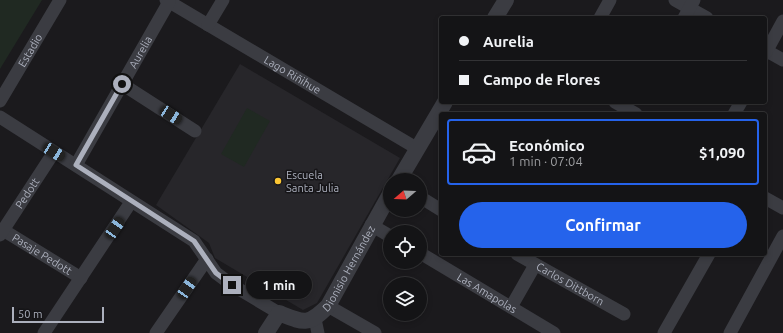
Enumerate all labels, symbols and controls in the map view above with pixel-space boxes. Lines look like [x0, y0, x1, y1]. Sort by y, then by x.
street label: Estadio [16, 32, 45, 69]
text: Aurelia [483, 33, 534, 50]
street label: Aurelia [127, 34, 154, 70]
street label: Lago Riñihue [262, 53, 323, 96]
text: Campo de Flores [483, 71, 600, 88]
route start [113, 75, 131, 93]
car [158, 103, 184, 127]
icon: car [461, 134, 497, 170]
text: Económico [509, 137, 585, 154]
car [41, 141, 67, 163]
text: $1,090 [699, 144, 745, 161]
text: 1 min · 07:04 [509, 154, 583, 168]
place label: Escuela Santa Julia [286, 169, 339, 194]
north arrow [383, 173, 427, 217]
map controls [383, 173, 427, 321]
street label: Pedott [13, 175, 42, 211]
marker: Escuela Santa Julia [273, 176, 283, 186]
button: Confirmar [459, 202, 747, 248]
car [103, 215, 127, 241]
street label: Dionisio Hernández [320, 224, 377, 314]
button: locate [383, 225, 427, 269]
street label: Pasaje Pedott [10, 231, 75, 277]
street label: Carlos Dittborn [534, 260, 606, 308]
callout: 1 min [246, 271, 312, 299]
street label: Las Amapolas [455, 271, 519, 315]
car [175, 275, 199, 301]
route end [223, 276, 241, 294]
button: layers [383, 277, 427, 321]
text: 1 min [263, 278, 295, 292]
scale bar [12, 305, 104, 324]
text: 50 m [18, 308, 42, 320]

